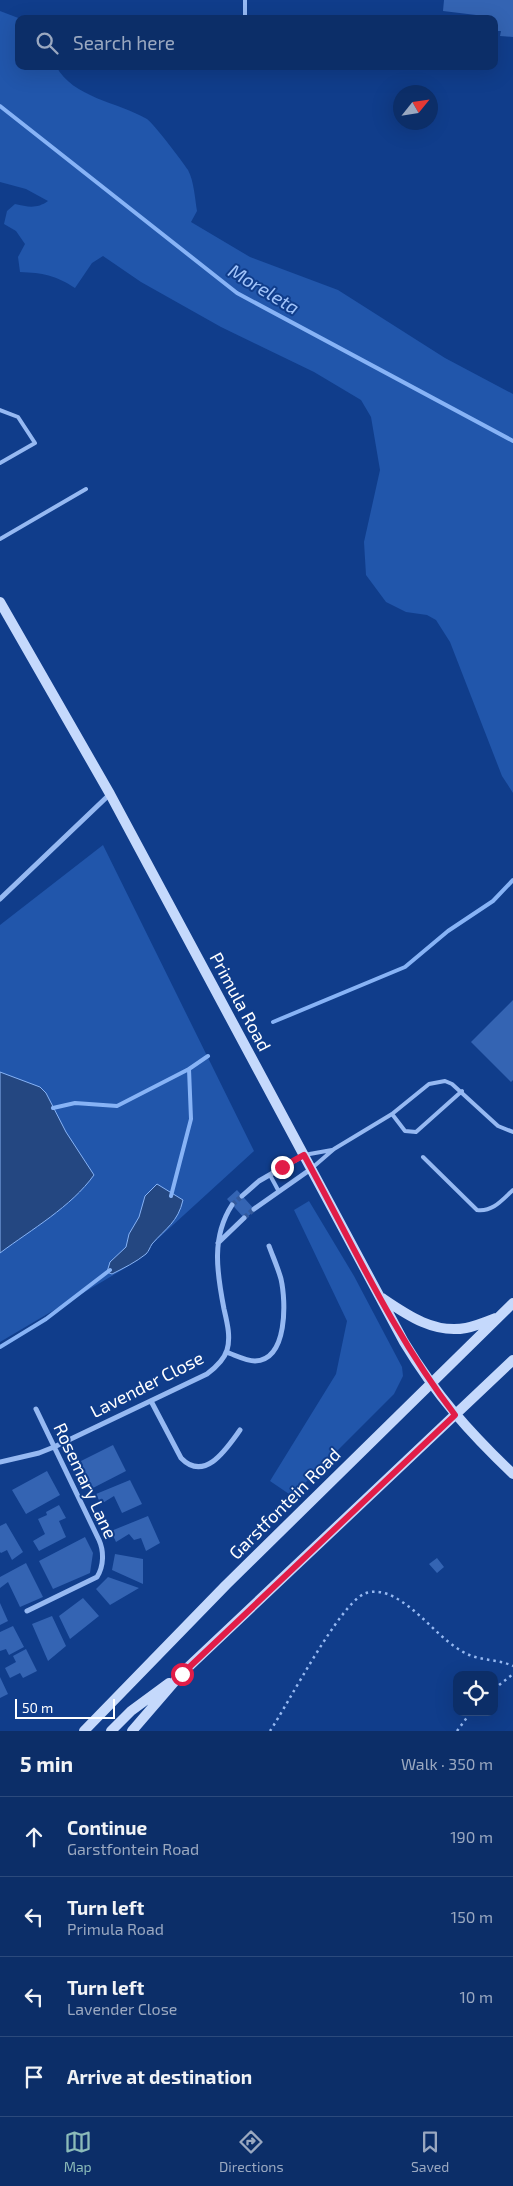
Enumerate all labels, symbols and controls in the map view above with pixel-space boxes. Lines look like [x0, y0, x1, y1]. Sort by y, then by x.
search box [15, 15, 498, 70]
icon: search [33, 29, 61, 57]
text: Search here [73, 31, 175, 54]
north arrow [393, 85, 438, 130]
water label: Moreleta [225, 258, 304, 319]
street label: Primula Road [206, 948, 276, 1055]
route end [271, 1156, 294, 1179]
street label: Lavender Close [86, 1346, 207, 1422]
street label: Rosemary Lane [49, 1419, 122, 1542]
street label: Garstfontein Road [224, 1443, 345, 1564]
route start [171, 1663, 194, 1686]
map controls [453, 1671, 498, 1716]
button: locate [453, 1671, 498, 1716]
scale bar [15, 1696, 115, 1719]
text: 50 m [22, 1699, 53, 1716]
text: 5 min [20, 1751, 73, 1776]
text: Walk · 350 m [401, 1754, 493, 1773]
text: Continue [67, 1816, 147, 1839]
icon: ahead [20, 1823, 48, 1851]
text: 190 m [450, 1827, 493, 1846]
text: Garstfontein Road [67, 1839, 199, 1858]
text: Turn left [67, 1896, 144, 1919]
icon: left [20, 1903, 48, 1931]
text: 150 m [451, 1907, 493, 1926]
text: Primula Road [67, 1919, 164, 1938]
text: Turn left [67, 1976, 144, 1999]
icon: left [20, 1983, 48, 2011]
text: 10 m [459, 1987, 493, 2006]
text: Lavender Close [67, 1999, 177, 2018]
icon: arrive [20, 2063, 48, 2091]
text: Arrive at destination [67, 2065, 252, 2088]
tab: Map [64, 2128, 92, 2175]
tab: Directions [219, 2128, 284, 2175]
tab: Saved [411, 2128, 449, 2175]

